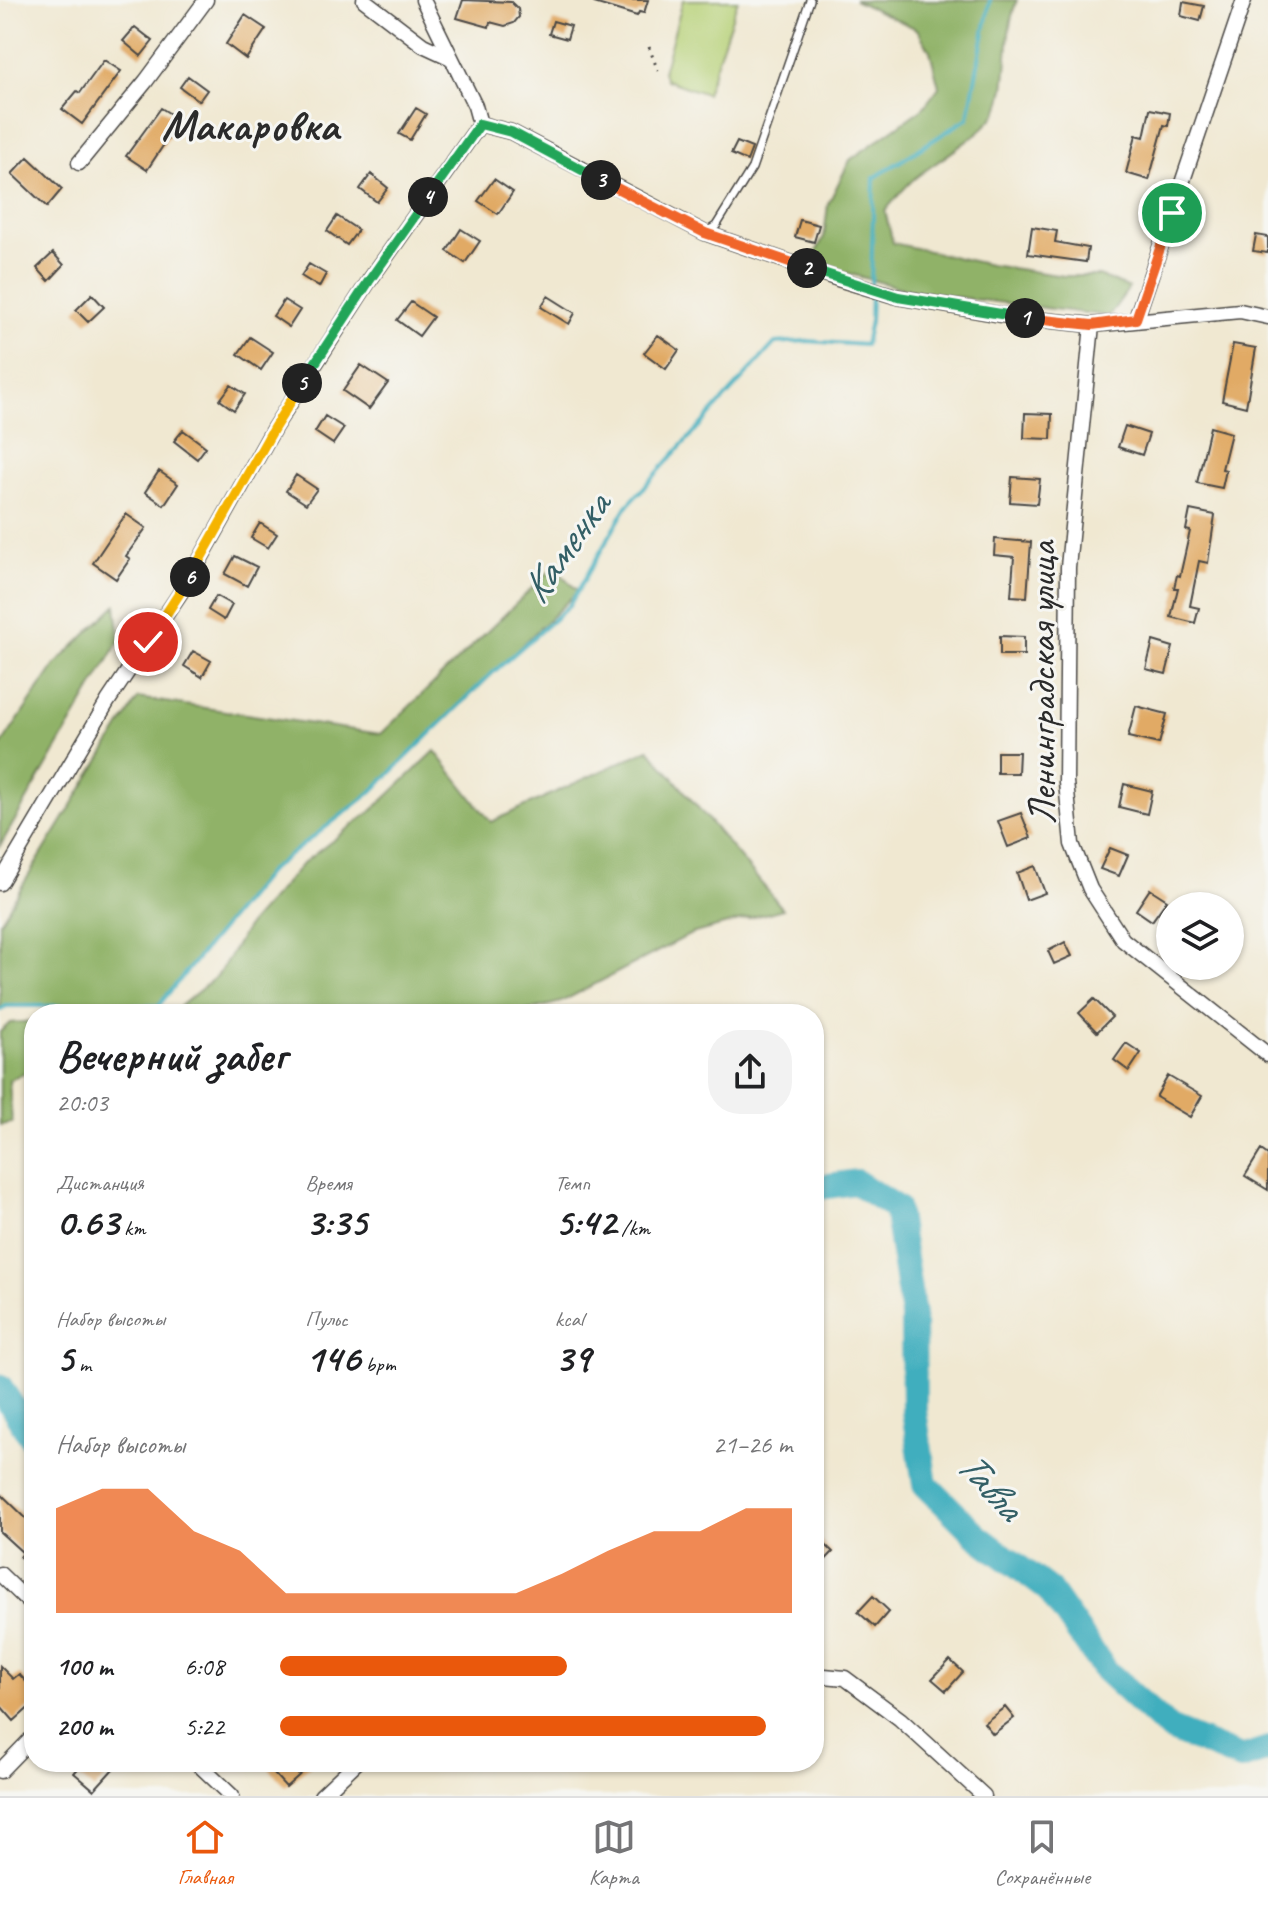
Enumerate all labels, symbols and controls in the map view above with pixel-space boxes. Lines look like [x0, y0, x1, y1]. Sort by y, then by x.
district label: Макаровка [162, 98, 342, 153]
pin: 3 [581, 160, 621, 200]
text: 3 [596, 166, 606, 194]
pin: 4 [408, 177, 448, 217]
pin [1138, 179, 1206, 247]
text: 4 [423, 183, 433, 211]
icon: arrive [1150, 191, 1194, 235]
pin: 2 [787, 248, 827, 288]
text: 2 [802, 254, 812, 282]
pin: 1 [1005, 298, 1045, 338]
text: 1 [1020, 304, 1030, 332]
pin: 5 [282, 363, 322, 403]
text: 5 [297, 369, 307, 397]
water label: Каменка [508, 479, 625, 613]
street label: Ленинградская улица [1017, 539, 1067, 825]
pin: 6 [170, 557, 210, 597]
text: 6 [185, 563, 195, 591]
pin [114, 608, 182, 676]
icon: check [126, 620, 170, 664]
map controls [1156, 892, 1244, 980]
button: layers [1156, 892, 1244, 980]
text: Вечерний забег [56, 1028, 286, 1083]
button: share [708, 1030, 792, 1114]
text: 20:03 [56, 1086, 108, 1119]
text: Дистанция [56, 1169, 144, 1197]
text: Время [305, 1169, 352, 1197]
text: Темп [555, 1169, 590, 1197]
text: 0.63 [56, 1197, 119, 1247]
text: 3:35 [305, 1197, 367, 1247]
text: 5:42 [555, 1197, 616, 1247]
text: km [119, 1214, 146, 1242]
text: /km [616, 1214, 650, 1242]
text: Набор высоты [56, 1305, 165, 1333]
text: Пульс [305, 1305, 348, 1333]
text: kcal [555, 1305, 584, 1333]
text: 5 [56, 1333, 73, 1383]
text: 146 [305, 1333, 360, 1383]
text: 39 [555, 1333, 590, 1383]
text: m [73, 1350, 91, 1378]
text: bpm [360, 1350, 396, 1378]
text: Набор высоты [56, 1428, 185, 1461]
text: 21–26 m [713, 1428, 792, 1461]
water label: Тавла [945, 1439, 1038, 1534]
text: 100 m [56, 1650, 112, 1683]
text: 6:08 [184, 1650, 224, 1683]
text: 200 m [56, 1710, 112, 1743]
text: 5:22 [184, 1710, 224, 1743]
tab: Главная [178, 1815, 233, 1891]
tab: Карта [589, 1815, 639, 1891]
tab: Сохранённые [995, 1815, 1090, 1891]

